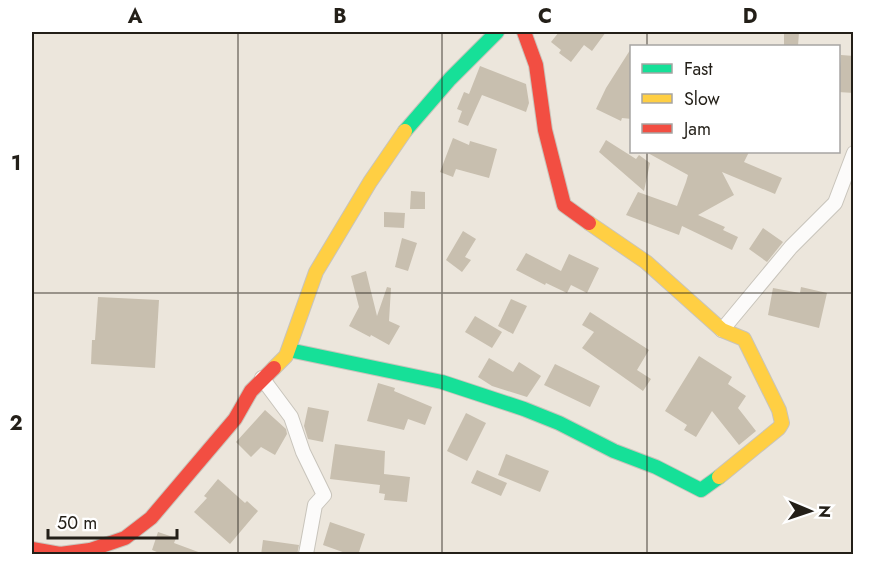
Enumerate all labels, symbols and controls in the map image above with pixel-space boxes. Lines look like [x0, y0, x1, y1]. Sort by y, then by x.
text: A [127, 2, 143, 31]
text: B [333, 2, 347, 31]
text: C [538, 2, 552, 31]
text: D [743, 2, 757, 31]
legend [630, 45, 840, 153]
text: Fast [684, 56, 713, 82]
text: Slow [684, 86, 721, 112]
text: Jam [682, 116, 711, 142]
text: 1 [11, 149, 21, 178]
text: 2 [9, 409, 23, 438]
north arrow [780, 481, 840, 541]
scale bar [48, 502, 177, 540]
text: N [813, 505, 836, 518]
text: 50 m [57, 510, 97, 536]

